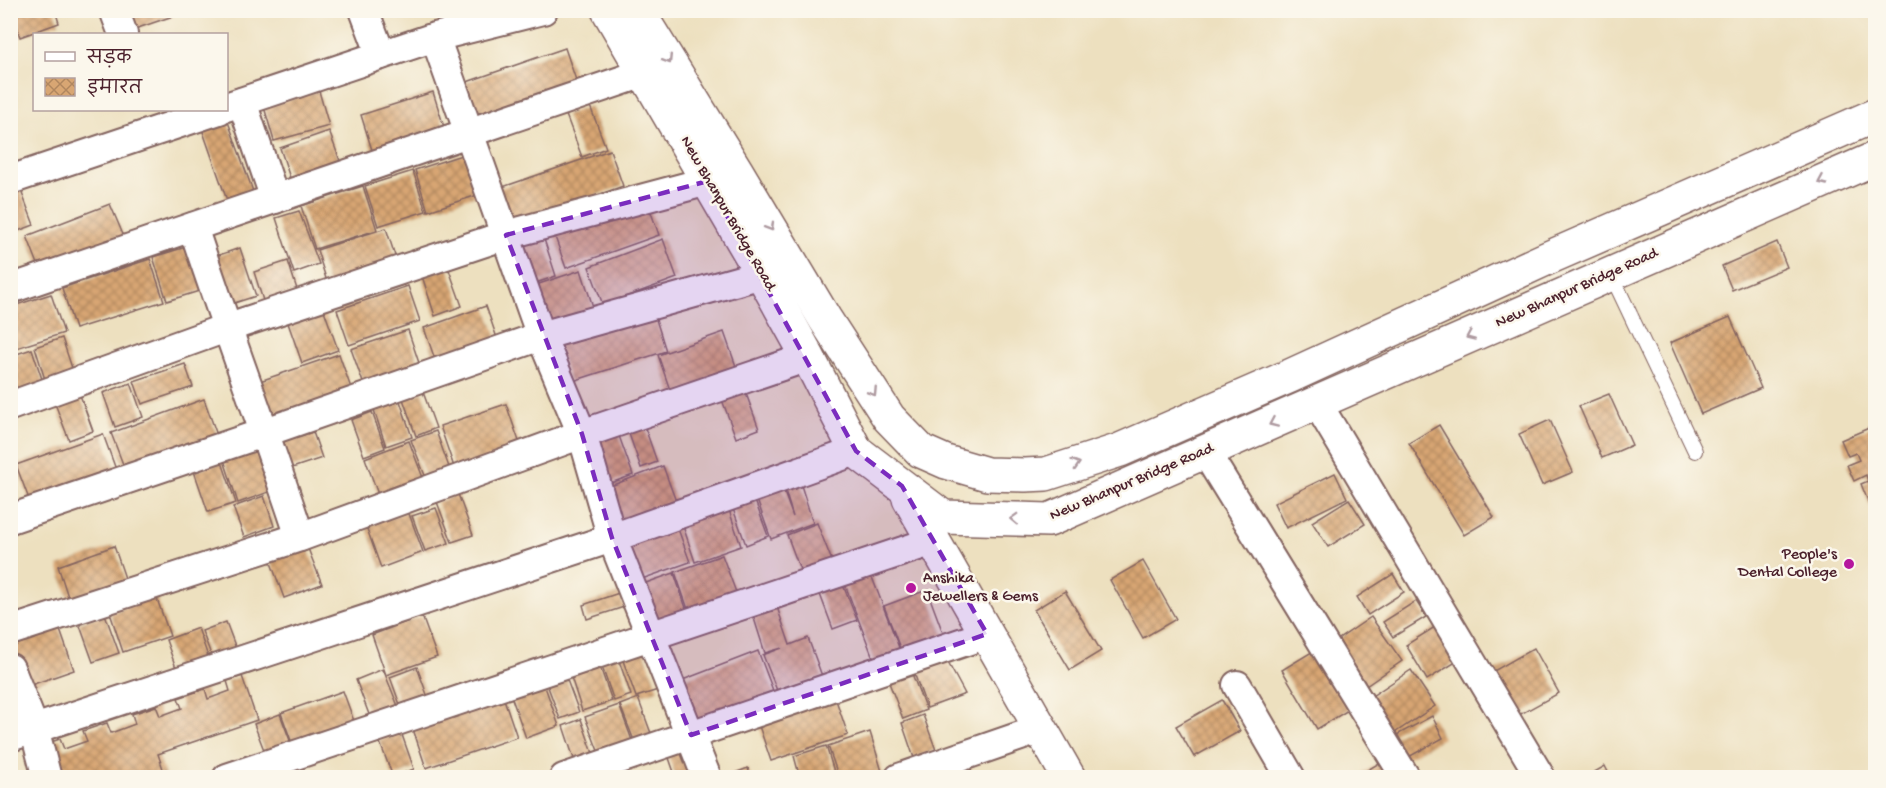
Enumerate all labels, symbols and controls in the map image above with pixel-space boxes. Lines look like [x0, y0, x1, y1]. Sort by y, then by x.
legend [33, 33, 228, 111]
text: सड़क [86, 49, 132, 70]
one-way arrow [660, 54, 672, 64]
text: इमारत [87, 78, 143, 100]
street label: New Bhanpur Bridge Road [675, 133, 780, 296]
one-way arrow [1817, 174, 1828, 186]
one-way arrow [762, 221, 774, 231]
street label: New Bhanpur Bridge Road [1493, 244, 1663, 333]
one-way arrow [1466, 329, 1477, 341]
one-way arrow [865, 386, 877, 396]
one-way arrow [1268, 416, 1279, 428]
street label: New Bhanpur Bridge Road [1047, 439, 1218, 526]
one-way arrow [1070, 459, 1081, 472]
one-way arrow [1010, 513, 1019, 526]
place label: People's Dental College [1737, 546, 1838, 583]
marker: People's Dental College [1842, 557, 1856, 571]
place label: Anshika Jewellers & Gems [923, 570, 1039, 607]
marker: Anshika Jewellers & Gems [904, 581, 918, 595]

